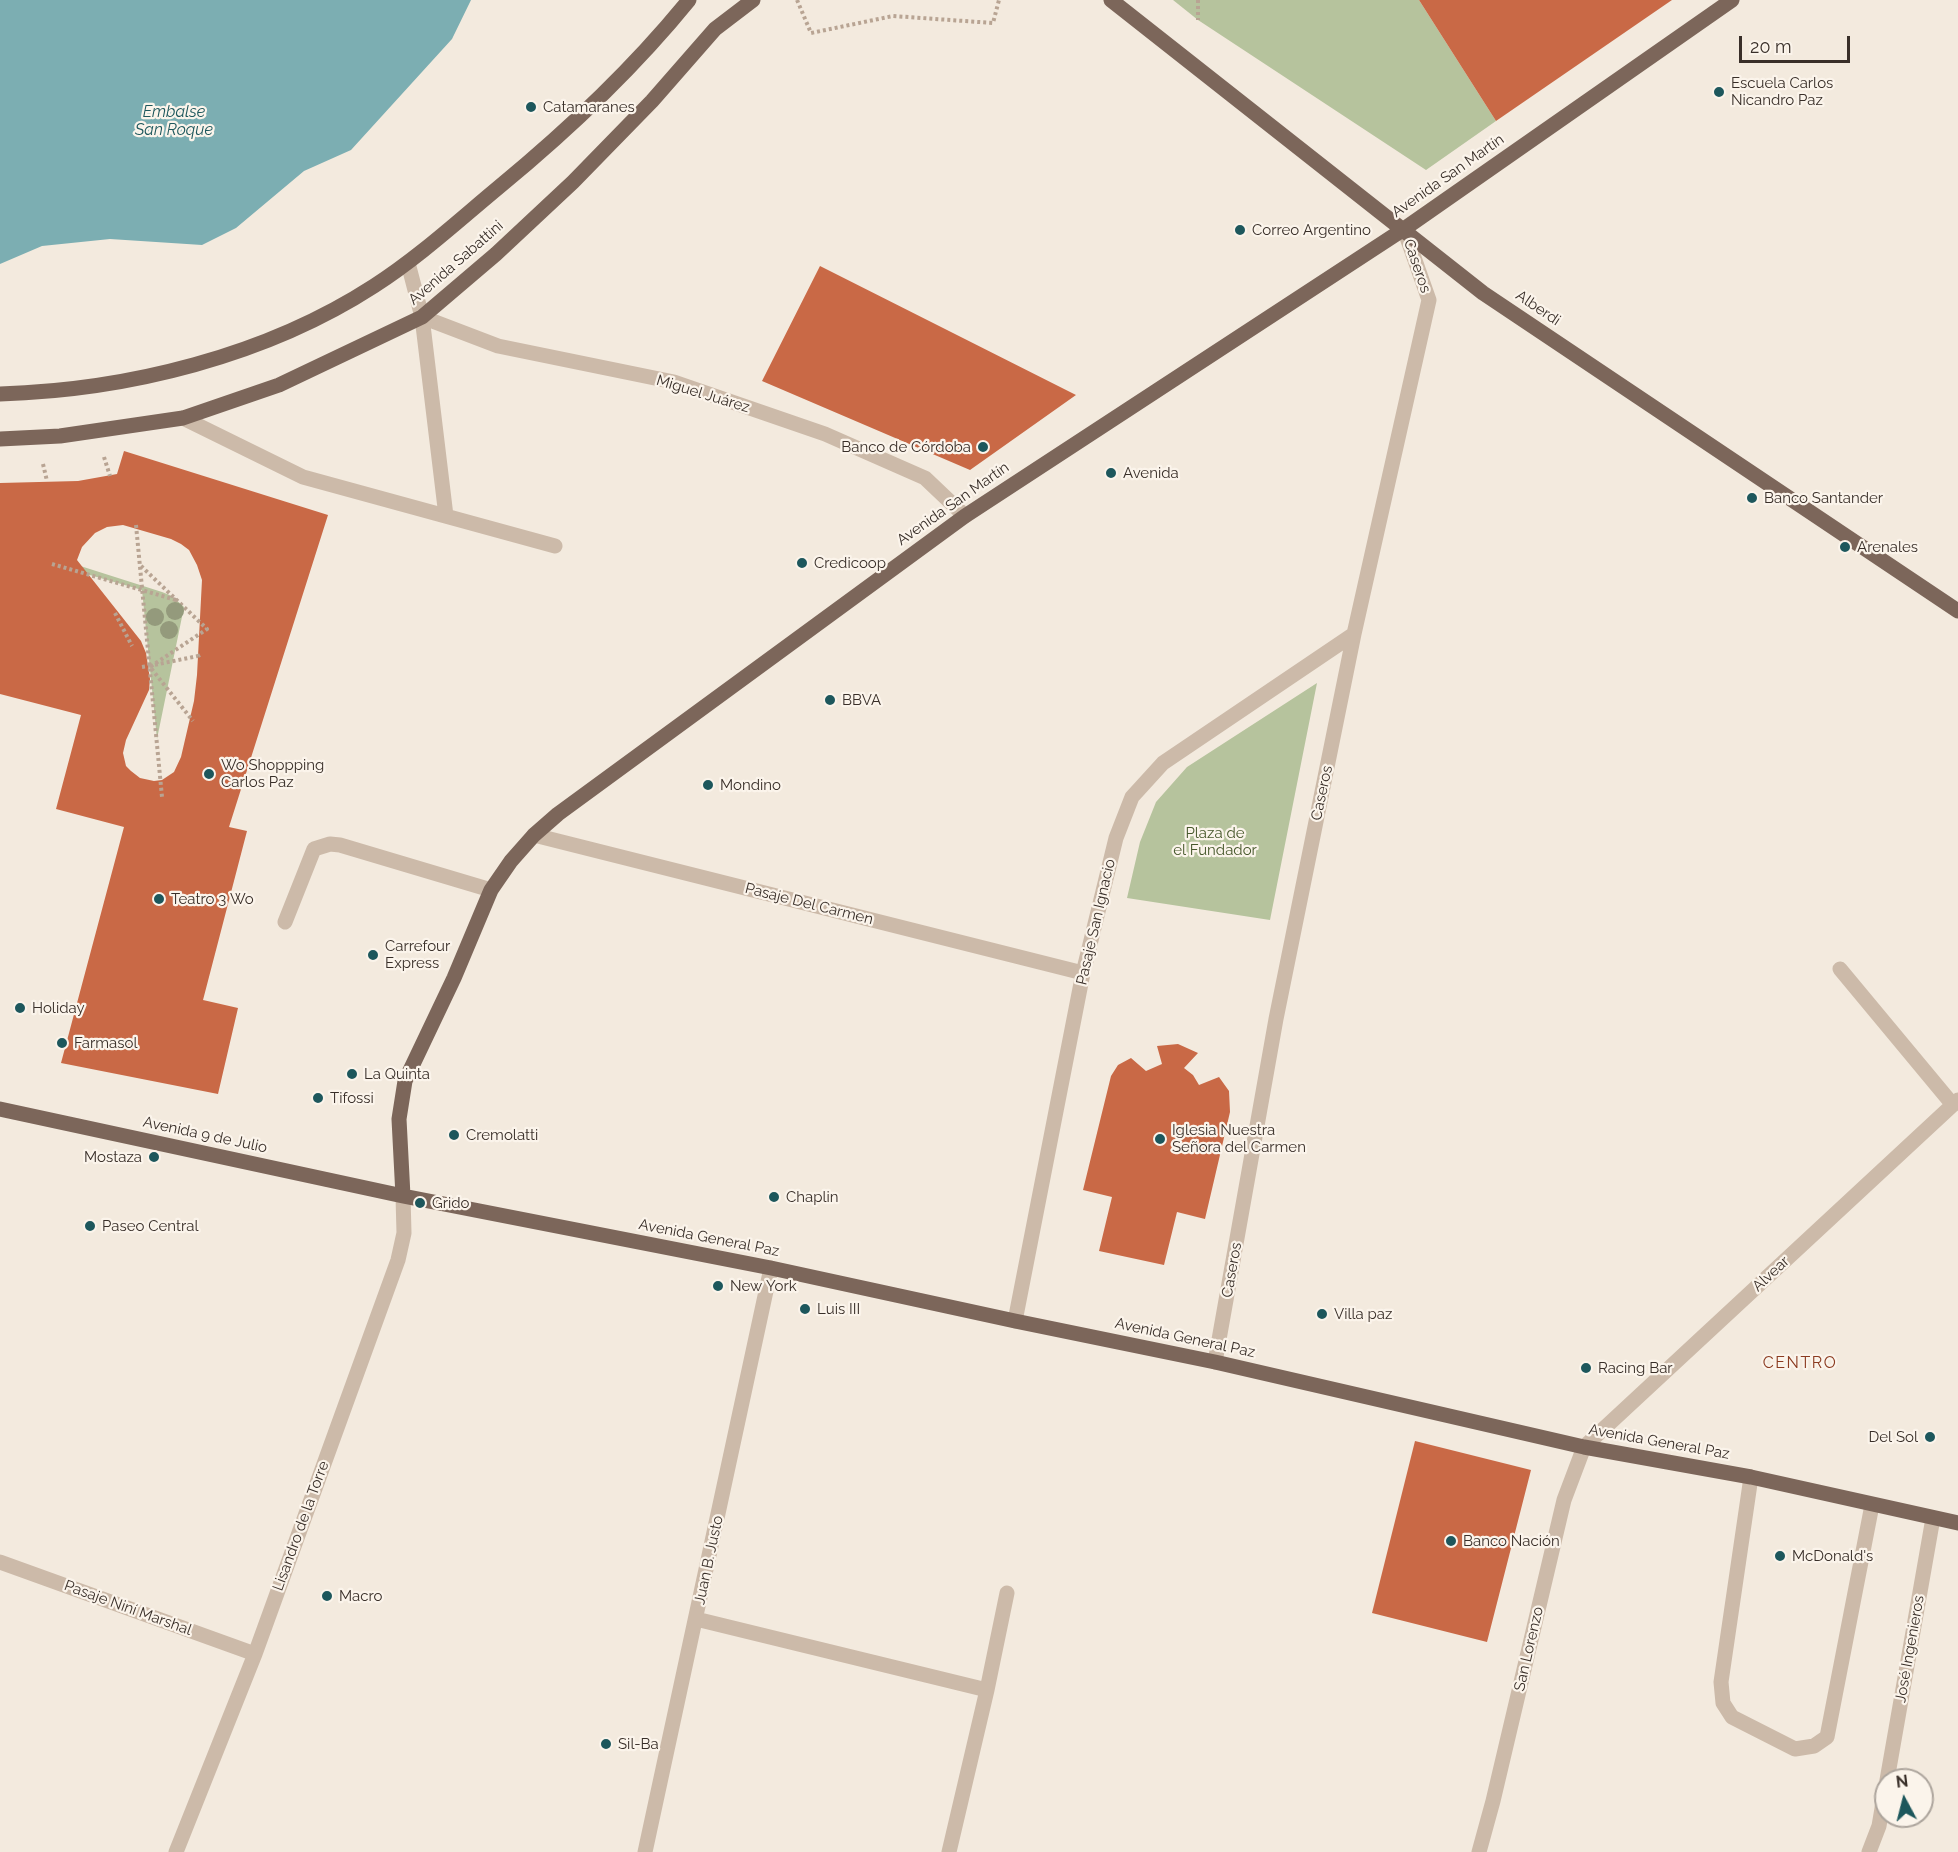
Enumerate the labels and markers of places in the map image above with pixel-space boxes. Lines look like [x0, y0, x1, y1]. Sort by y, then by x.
place label: Escuela Carlos Nicandro Paz [1731, 74, 1833, 109]
marker: Escuela Carlos Nicandro Paz [1712, 85, 1726, 99]
place label: Catamaranes [543, 98, 635, 116]
marker: Catamaranes [524, 100, 538, 114]
place label: Correo Argentino [1252, 221, 1371, 239]
marker: Correo Argentino [1233, 223, 1247, 237]
place label: Banco de Córdoba [841, 438, 971, 456]
marker: Banco de Córdoba [976, 440, 990, 454]
place label: Avenida [1123, 464, 1179, 482]
marker: Avenida [1104, 466, 1118, 480]
place label: Banco Santander [1764, 489, 1883, 507]
marker: Banco Santander [1745, 491, 1759, 505]
place label: Arenales [1857, 538, 1918, 556]
marker: Arenales [1838, 540, 1852, 554]
place label: Credicoop [814, 554, 886, 572]
marker: Credicoop [795, 556, 809, 570]
place label: BBVA [842, 691, 881, 709]
marker: BBVA [823, 693, 837, 707]
place label: Wo Shoppping Carlos Paz [221, 756, 324, 791]
marker: Wo Shoppping Carlos Paz [202, 767, 216, 781]
place label: Mondino [720, 776, 781, 794]
marker: Mondino [701, 778, 715, 792]
place label: Teatro 3 Wo [171, 890, 254, 908]
marker: Teatro 3 Wo [152, 892, 166, 906]
place label: Carrefour Express [385, 937, 450, 972]
marker: Carrefour Express [366, 948, 380, 962]
place label: Holiday [32, 999, 85, 1017]
marker: Holiday [13, 1001, 27, 1015]
place label: Farmasol [74, 1034, 138, 1052]
marker: Farmasol [55, 1036, 69, 1050]
place label: La Quinta [364, 1065, 430, 1083]
marker: La Quinta [345, 1067, 359, 1081]
place label: Tifossi [330, 1089, 374, 1107]
marker: Tifossi [311, 1091, 325, 1105]
place label: Iglesia Nuestra Señora del Carmen [1172, 1121, 1306, 1156]
place label: Cremolatti [466, 1126, 538, 1144]
marker: Cremolatti [447, 1128, 461, 1142]
marker: Iglesia Nuestra Señora del Carmen [1153, 1132, 1167, 1146]
place label: Mostaza [84, 1148, 142, 1166]
marker: Mostaza [147, 1150, 161, 1164]
place label: Chaplin [786, 1188, 839, 1206]
marker: Chaplin [767, 1190, 781, 1204]
place label: Grido [432, 1194, 470, 1212]
marker: Grido [413, 1196, 427, 1210]
place label: Paseo Central [102, 1217, 198, 1235]
marker: Paseo Central [83, 1219, 97, 1233]
place label: New York [730, 1277, 797, 1295]
marker: New York [711, 1279, 725, 1293]
place label: Luis III [817, 1300, 860, 1318]
marker: Luis III [798, 1302, 812, 1316]
place label: Villa paz [1334, 1305, 1392, 1323]
marker: Villa paz [1315, 1307, 1329, 1321]
place label: Racing Bar [1598, 1359, 1673, 1377]
marker: Racing Bar [1579, 1361, 1593, 1375]
place label: Del Sol [1868, 1428, 1918, 1446]
marker: Del Sol [1923, 1430, 1937, 1444]
place label: Banco Nación [1463, 1532, 1560, 1550]
marker: Banco Nación [1444, 1534, 1458, 1548]
place label: McDonald's [1792, 1547, 1873, 1565]
marker: McDonald's [1773, 1549, 1787, 1563]
place label: Macro [339, 1587, 382, 1605]
marker: Macro [320, 1589, 334, 1603]
place label: Sil-Ba [618, 1735, 659, 1753]
marker: Sil-Ba [599, 1737, 613, 1751]

